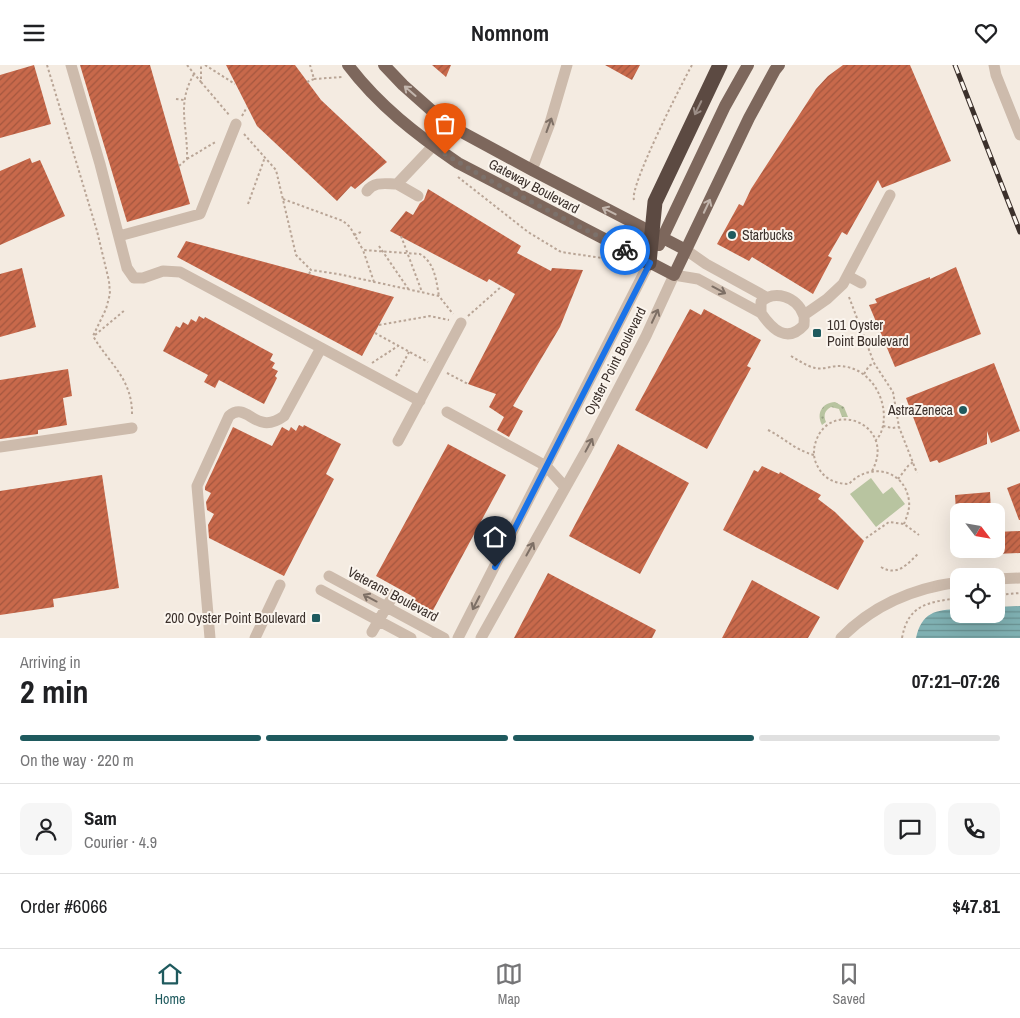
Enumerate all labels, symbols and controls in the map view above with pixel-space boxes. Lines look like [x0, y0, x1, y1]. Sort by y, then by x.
text: Nomnom [471, 18, 549, 48]
icon: menu [20, 19, 48, 47]
icon: heart [972, 19, 1000, 47]
one-way arrow [403, 86, 416, 97]
one-way arrow [693, 101, 703, 116]
pin [424, 103, 466, 154]
icon: bag [431, 110, 459, 138]
one-way arrow [545, 118, 554, 133]
street label: Gateway Boulevard [486, 155, 582, 217]
one-way arrow [703, 199, 712, 214]
one-way arrow [602, 205, 616, 215]
courier [600, 225, 650, 275]
place label: Starbucks [742, 226, 793, 244]
marker: Starbucks [726, 229, 738, 241]
icon: bike [611, 236, 639, 264]
one-way arrow [711, 286, 725, 296]
street label: Oyster Point Boulevard [580, 304, 650, 418]
one-way arrow [650, 309, 660, 324]
place label: 101 Oyster Point Boulevard [827, 316, 909, 350]
marker: 101 Oyster Point Boulevard [811, 327, 823, 339]
place label: AstraZeneca [887, 401, 954, 419]
marker: AstraZeneca [957, 404, 969, 416]
one-way arrow [585, 438, 594, 453]
north arrow [950, 503, 1005, 557]
map controls [950, 503, 1005, 623]
pin [474, 516, 516, 567]
icon: home [481, 523, 509, 551]
one-way arrow [525, 542, 535, 557]
street label: Veterans Boulevard [345, 563, 441, 625]
button: locate [950, 568, 1005, 623]
one-way arrow [363, 593, 378, 603]
one-way arrow [471, 595, 480, 610]
place label: 200 Oyster Point Boulevard [165, 609, 306, 627]
marker: 200 Oyster Point Boulevard [310, 612, 322, 624]
text: Arriving in [20, 651, 81, 673]
text: 07:21–07:26 [912, 668, 1000, 694]
text: 2 min [20, 670, 89, 713]
text: On the way · 220 m [20, 749, 134, 771]
button: person [20, 803, 72, 855]
button: chat [884, 803, 936, 855]
button: phone [948, 803, 1000, 855]
text: Sam [84, 805, 117, 831]
text: Courier · 4.9 [84, 831, 157, 853]
text: Order #6066 [20, 893, 107, 919]
text: $47.81 [952, 893, 1000, 919]
tab: Home [155, 960, 185, 1008]
tab: Map [495, 960, 523, 1008]
tab: Saved [833, 960, 865, 1008]

